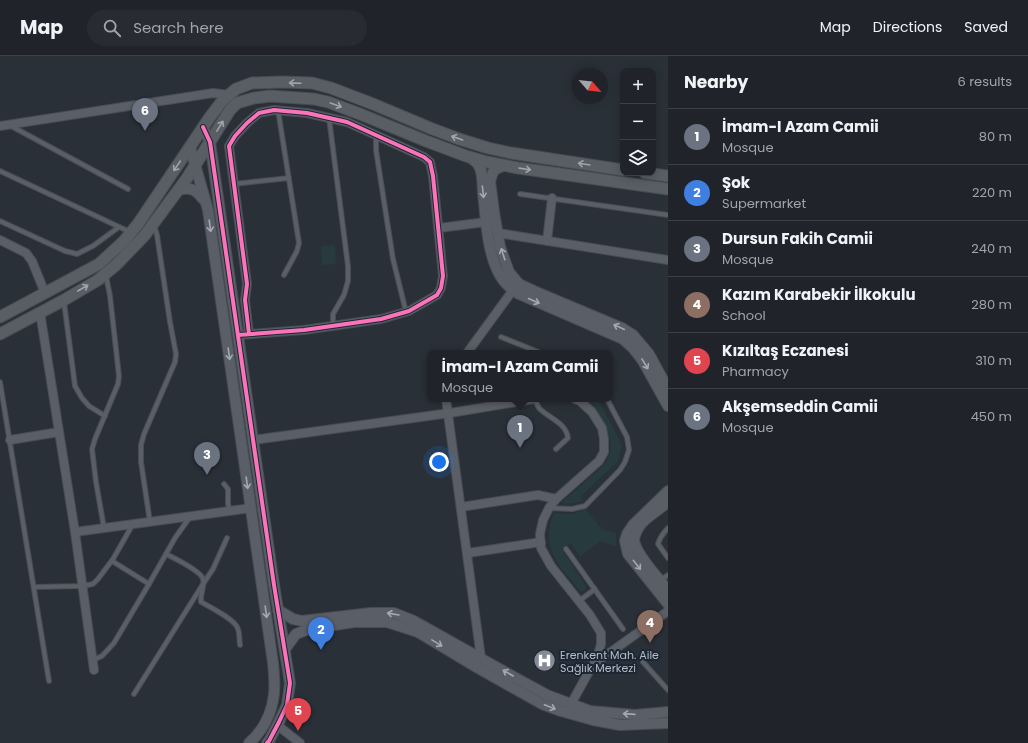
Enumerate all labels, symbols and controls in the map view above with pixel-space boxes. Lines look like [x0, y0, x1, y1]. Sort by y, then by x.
search box [87, 10, 367, 46]
text: Map [20, 14, 63, 41]
icon: search [101, 17, 123, 39]
text: Search here [133, 17, 224, 38]
text: Map [820, 17, 851, 37]
text: Directions [873, 17, 942, 37]
text: Saved [964, 17, 1008, 37]
north arrow [572, 68, 608, 104]
map controls [620, 68, 656, 176]
button: + [620, 68, 656, 104]
text: Nearby [684, 70, 748, 94]
text: 6 results [958, 72, 1012, 91]
one-way arrow [289, 79, 302, 86]
pin: 6 [132, 98, 158, 131]
one-way arrow [330, 102, 342, 110]
button: − [620, 104, 656, 140]
text: İmam-I Azam Camii [722, 116, 879, 137]
one-way arrow [216, 121, 224, 132]
text: 1 [695, 127, 699, 146]
text: 80 m [979, 127, 1012, 146]
one-way arrow [452, 134, 464, 142]
text: Mosque [722, 138, 773, 157]
button: layers [620, 140, 656, 176]
one-way arrow [173, 160, 181, 171]
one-way arrow [578, 160, 591, 168]
one-way arrow [518, 165, 531, 173]
text: Şok [722, 172, 750, 193]
text: 2 [693, 183, 701, 202]
text: 220 m [972, 183, 1012, 202]
one-way arrow [479, 185, 486, 198]
text: Supermarket [722, 194, 806, 213]
one-way arrow [206, 219, 214, 232]
text: Dursun Fakih Camii [722, 228, 873, 249]
text: 3 [693, 239, 701, 258]
text: 240 m [971, 239, 1012, 258]
one-way arrow [499, 248, 506, 261]
text: Mosque [722, 250, 773, 269]
one-way arrow [77, 284, 89, 292]
text: Kazım Karabekir İlkokulu [722, 284, 916, 305]
text: 4 [693, 295, 701, 314]
text: 280 m [971, 295, 1012, 314]
one-way arrow [528, 298, 540, 306]
text: School [722, 306, 766, 325]
one-way arrow [614, 323, 626, 330]
text: Kızıltaş Eczanesi [722, 340, 849, 361]
one-way arrow [225, 348, 233, 361]
popup [427, 350, 613, 402]
text: 5 [693, 351, 701, 370]
text: 310 m [975, 351, 1012, 370]
text: İmam-I Azam Camii [442, 356, 598, 377]
one-way arrow [641, 358, 649, 370]
text: Pharmacy [722, 362, 789, 381]
text: Mosque [442, 378, 493, 397]
text: Akşemseddin Camii [722, 396, 878, 417]
text: 6 [693, 407, 701, 426]
text: 450 m [971, 407, 1012, 426]
pin: 1 [507, 415, 533, 448]
text: Mosque [722, 418, 773, 437]
pin: 3 [194, 442, 220, 475]
your location [429, 452, 449, 472]
one-way arrow [243, 476, 251, 489]
one-way arrow [633, 560, 642, 571]
one-way arrow [262, 605, 270, 618]
one-way arrow [387, 610, 400, 618]
pin: 4 [637, 610, 663, 643]
pin: 2 [308, 617, 334, 650]
one-way arrow [431, 640, 443, 648]
place label: Erenkent Mah. Aile Sağlık Merkezi [560, 647, 659, 676]
hospital icon: Erenkent Mah. Aile Sağlık Merkezi [531, 648, 557, 674]
one-way arrow [502, 669, 514, 677]
pin: 5 [285, 698, 311, 731]
one-way arrow [544, 703, 556, 711]
one-way arrow [623, 711, 636, 718]

